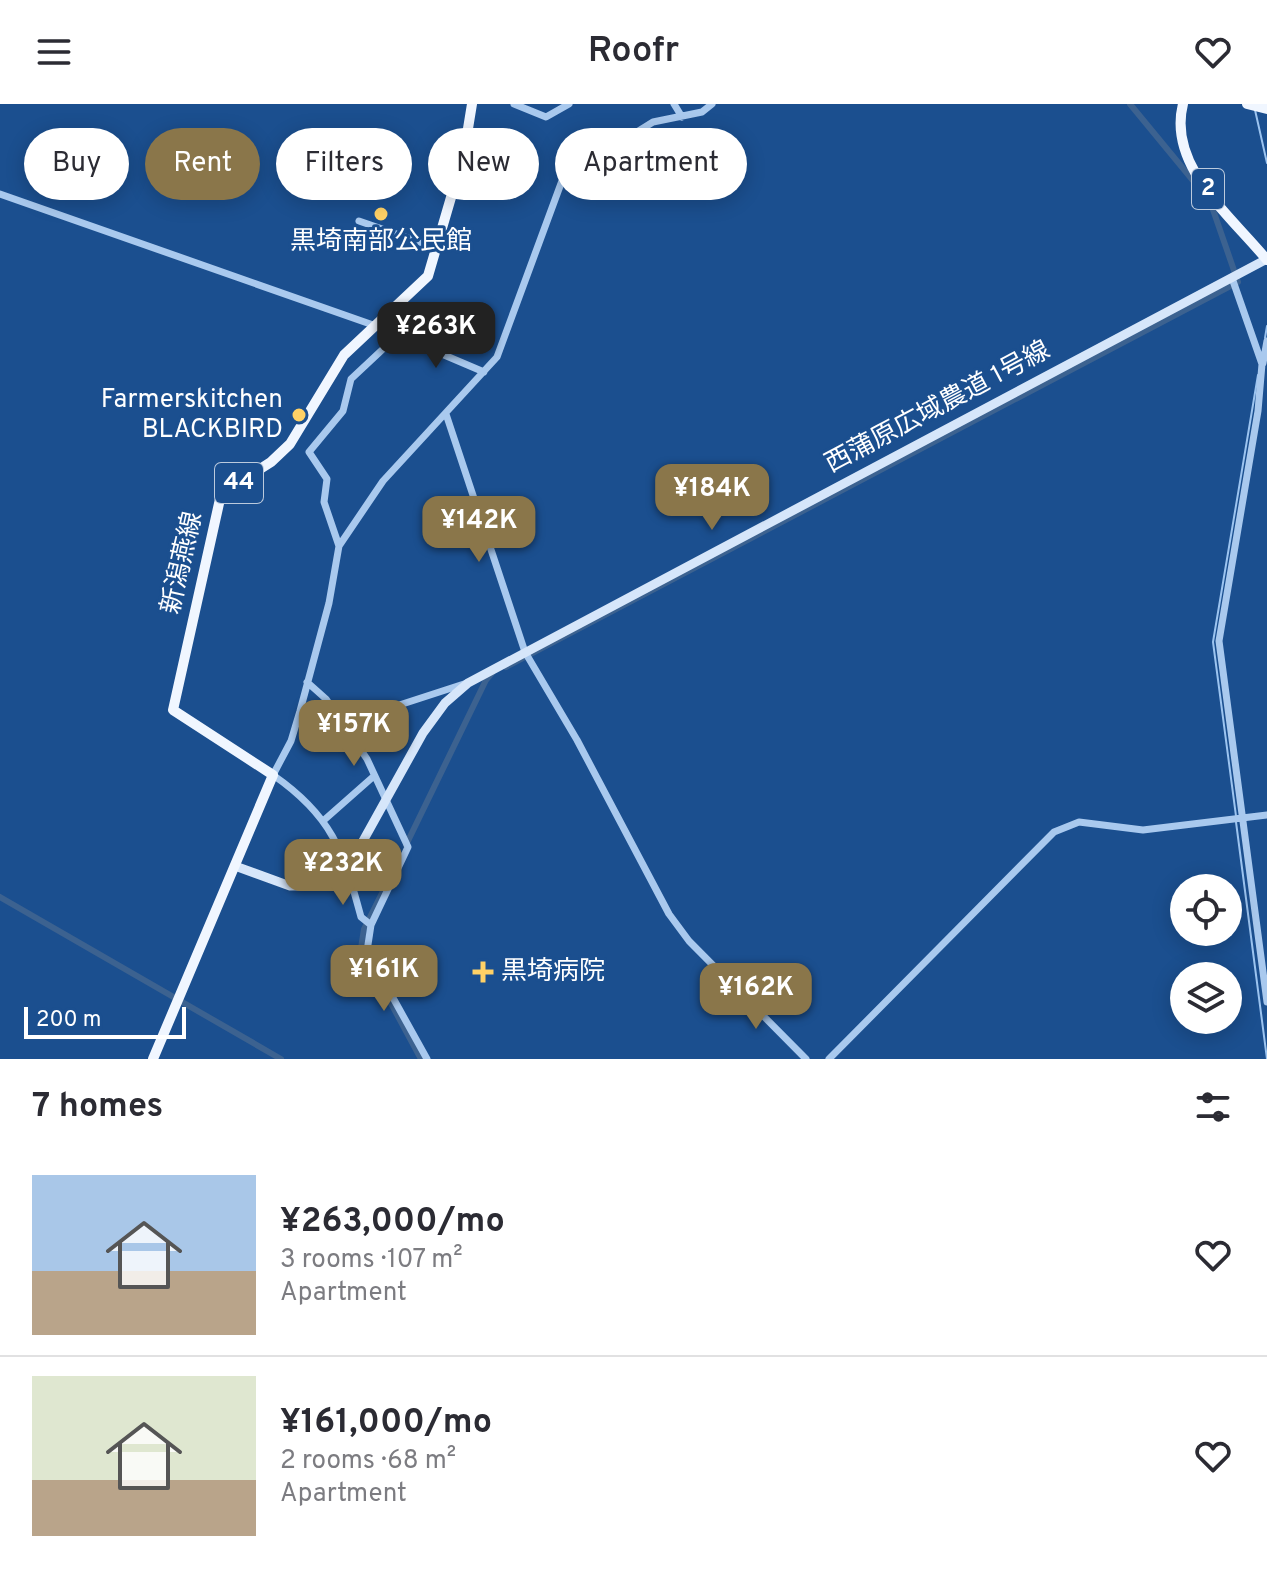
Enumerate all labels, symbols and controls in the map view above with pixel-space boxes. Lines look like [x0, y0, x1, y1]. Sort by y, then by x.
text: Roofr [588, 29, 679, 75]
icon: menu [32, 30, 76, 74]
icon: heart [1191, 30, 1235, 74]
chip: Buy [24, 128, 129, 200]
chip: Rent [145, 128, 260, 200]
chip: Filters [276, 128, 412, 200]
chip: New [428, 128, 539, 200]
chip: Apartment [555, 128, 747, 200]
road number: 2 [1192, 169, 1224, 209]
marker: 黒埼南部公民館 [372, 205, 390, 223]
place label: 黒埼南部公民館 [290, 226, 472, 259]
pin: ¥263K [380, 302, 492, 370]
text: ¥263K [395, 311, 477, 344]
street label: 西蒲原広域農道 1号線 [820, 335, 1056, 481]
place label: Farmerskitchen BLACKBIRD [101, 384, 283, 447]
marker: Farmerskitchen BLACKBIRD [290, 406, 308, 424]
road number: 44 [215, 463, 263, 503]
pin: ¥184K [656, 464, 768, 532]
text: ¥184K [673, 473, 751, 506]
pin: ¥142K [423, 496, 535, 564]
text: ¥142K [440, 505, 518, 538]
street label: 新潟燕線 [155, 509, 211, 617]
pin: ¥157K [298, 700, 410, 768]
text: ¥157K [317, 709, 391, 742]
pin: ¥232K [287, 839, 399, 907]
text: ¥232K [302, 848, 384, 881]
map controls [1170, 874, 1242, 1034]
button: locate [1170, 874, 1242, 946]
pin: ¥161K [328, 945, 440, 1013]
text: ¥161K [349, 954, 419, 987]
place label: 黒埼病院 [501, 956, 605, 989]
marker: 黒埼病院 [472, 961, 494, 983]
button: layers [1170, 962, 1242, 1034]
pin: ¥162K [700, 963, 812, 1031]
text: ¥162K [718, 972, 794, 1005]
scale bar [24, 1003, 186, 1039]
text: 200 m [36, 1007, 101, 1034]
icon: filters [1191, 1085, 1235, 1129]
text: 7 homes [32, 1086, 163, 1129]
text: ¥263,000/mo [280, 1201, 505, 1244]
icon: home [96, 1207, 192, 1303]
icon: heart [1191, 1233, 1235, 1277]
text: 3 rooms · 107 m² [280, 1244, 463, 1277]
text: Apartment [280, 1277, 407, 1310]
text: ¥161,000/mo [280, 1402, 492, 1445]
icon: home [96, 1408, 192, 1504]
icon: heart [1191, 1434, 1235, 1478]
text: 2 rooms · 68 m² [280, 1445, 456, 1478]
text: Apartment [280, 1478, 407, 1511]

